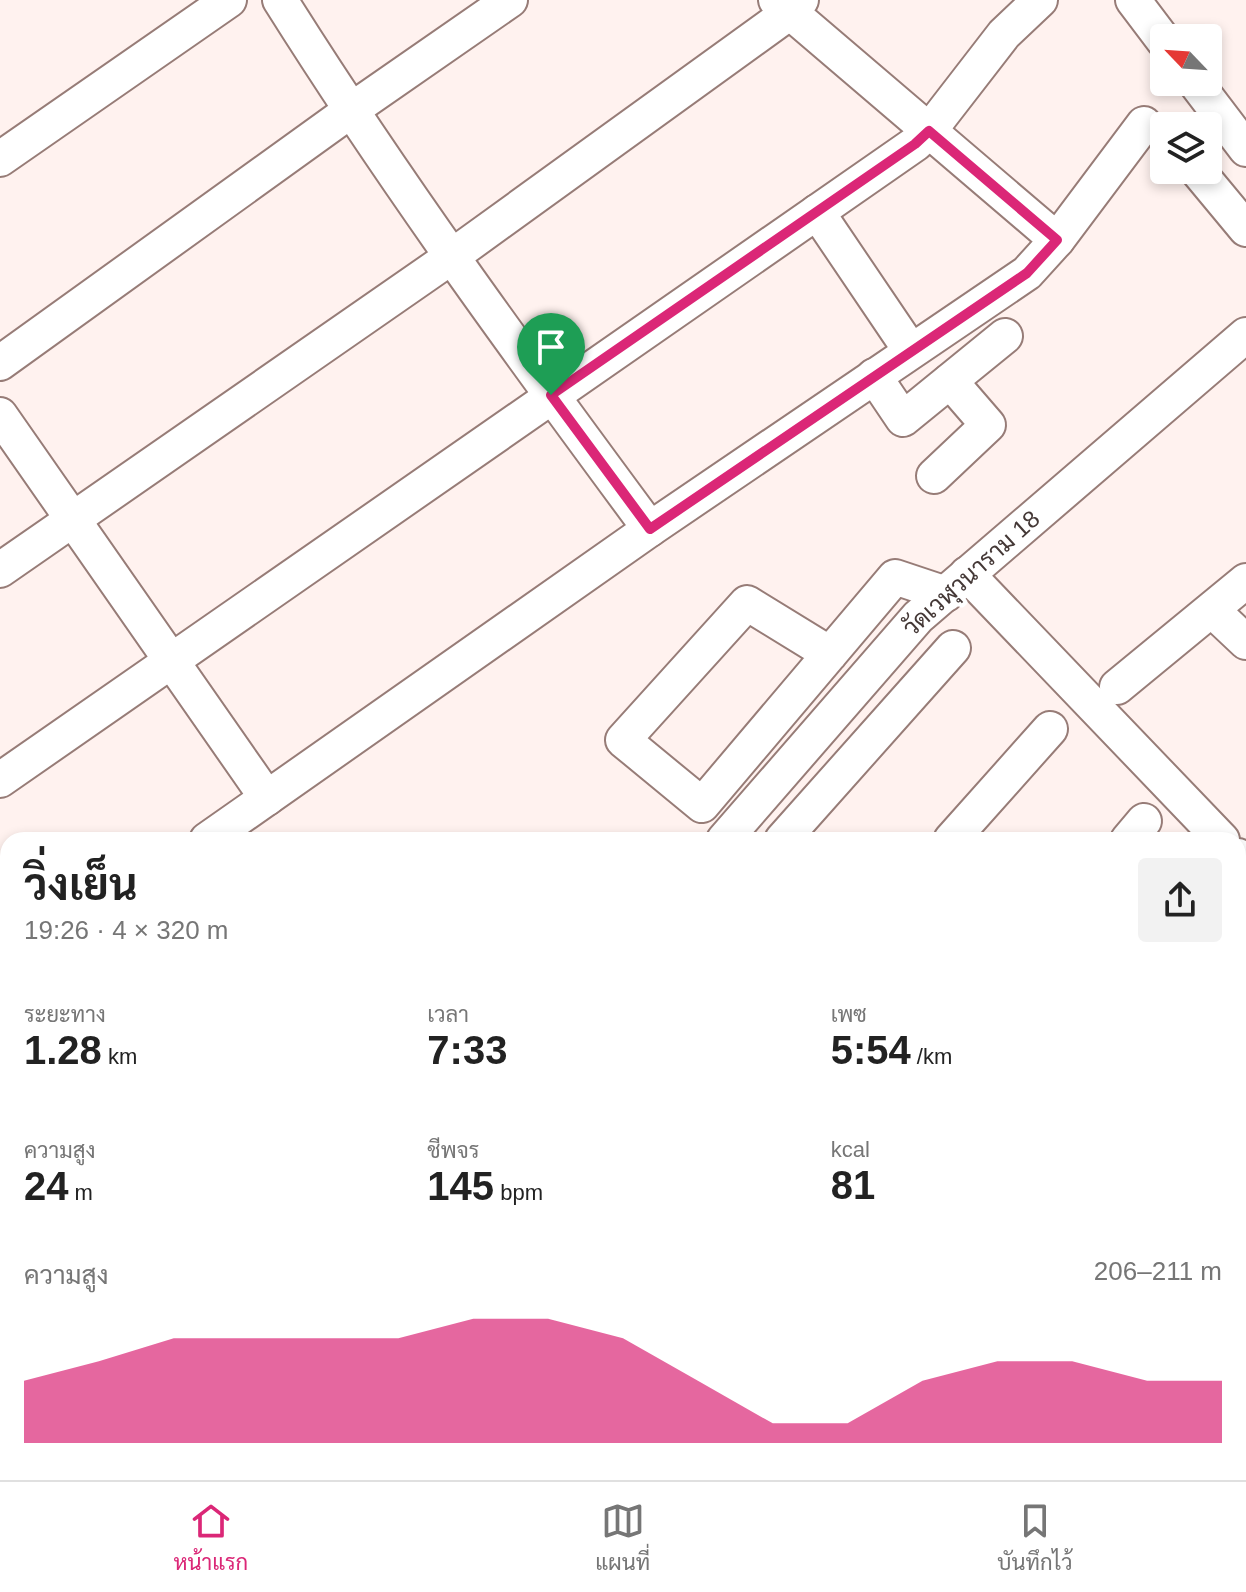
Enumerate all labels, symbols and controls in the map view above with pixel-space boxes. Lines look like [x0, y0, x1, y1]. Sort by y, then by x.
north arrow [1150, 24, 1222, 96]
map controls [1150, 24, 1222, 184]
button: layers [1150, 112, 1222, 184]
pin [517, 313, 585, 395]
icon: arrive [529, 325, 573, 369]
street label: วัดเวฬุวนาราม 18 [897, 505, 1047, 644]
button: share [1138, 858, 1222, 942]
text: วิ่งเย็น [24, 860, 138, 909]
text: 19:26 · 4 × 320 m [24, 915, 229, 945]
text: ระยะทาง [24, 1002, 106, 1027]
text: เวลา [427, 1002, 469, 1027]
text: เพซ [831, 1002, 867, 1027]
text: 1.28 [24, 1028, 102, 1072]
text: 7:33 [427, 1028, 507, 1072]
text: 5:54 [831, 1028, 911, 1072]
text: km [102, 1044, 137, 1069]
text: /km [911, 1044, 952, 1069]
text: kcal [831, 1137, 870, 1162]
text: ความสูง [24, 1138, 95, 1163]
text: ชีพจร [427, 1138, 479, 1163]
text: 81 [831, 1163, 875, 1207]
text: 24 [24, 1164, 69, 1208]
text: 145 [427, 1164, 494, 1208]
text: m [69, 1180, 93, 1205]
text: bpm [494, 1180, 543, 1205]
text: 206–211 m [1094, 1256, 1222, 1286]
text: ความสูง [24, 1260, 108, 1290]
tab: หน้าแรก [174, 1499, 248, 1576]
tab: แผนที่ [595, 1499, 650, 1576]
tab: บันทึกไว้ [997, 1499, 1072, 1576]

